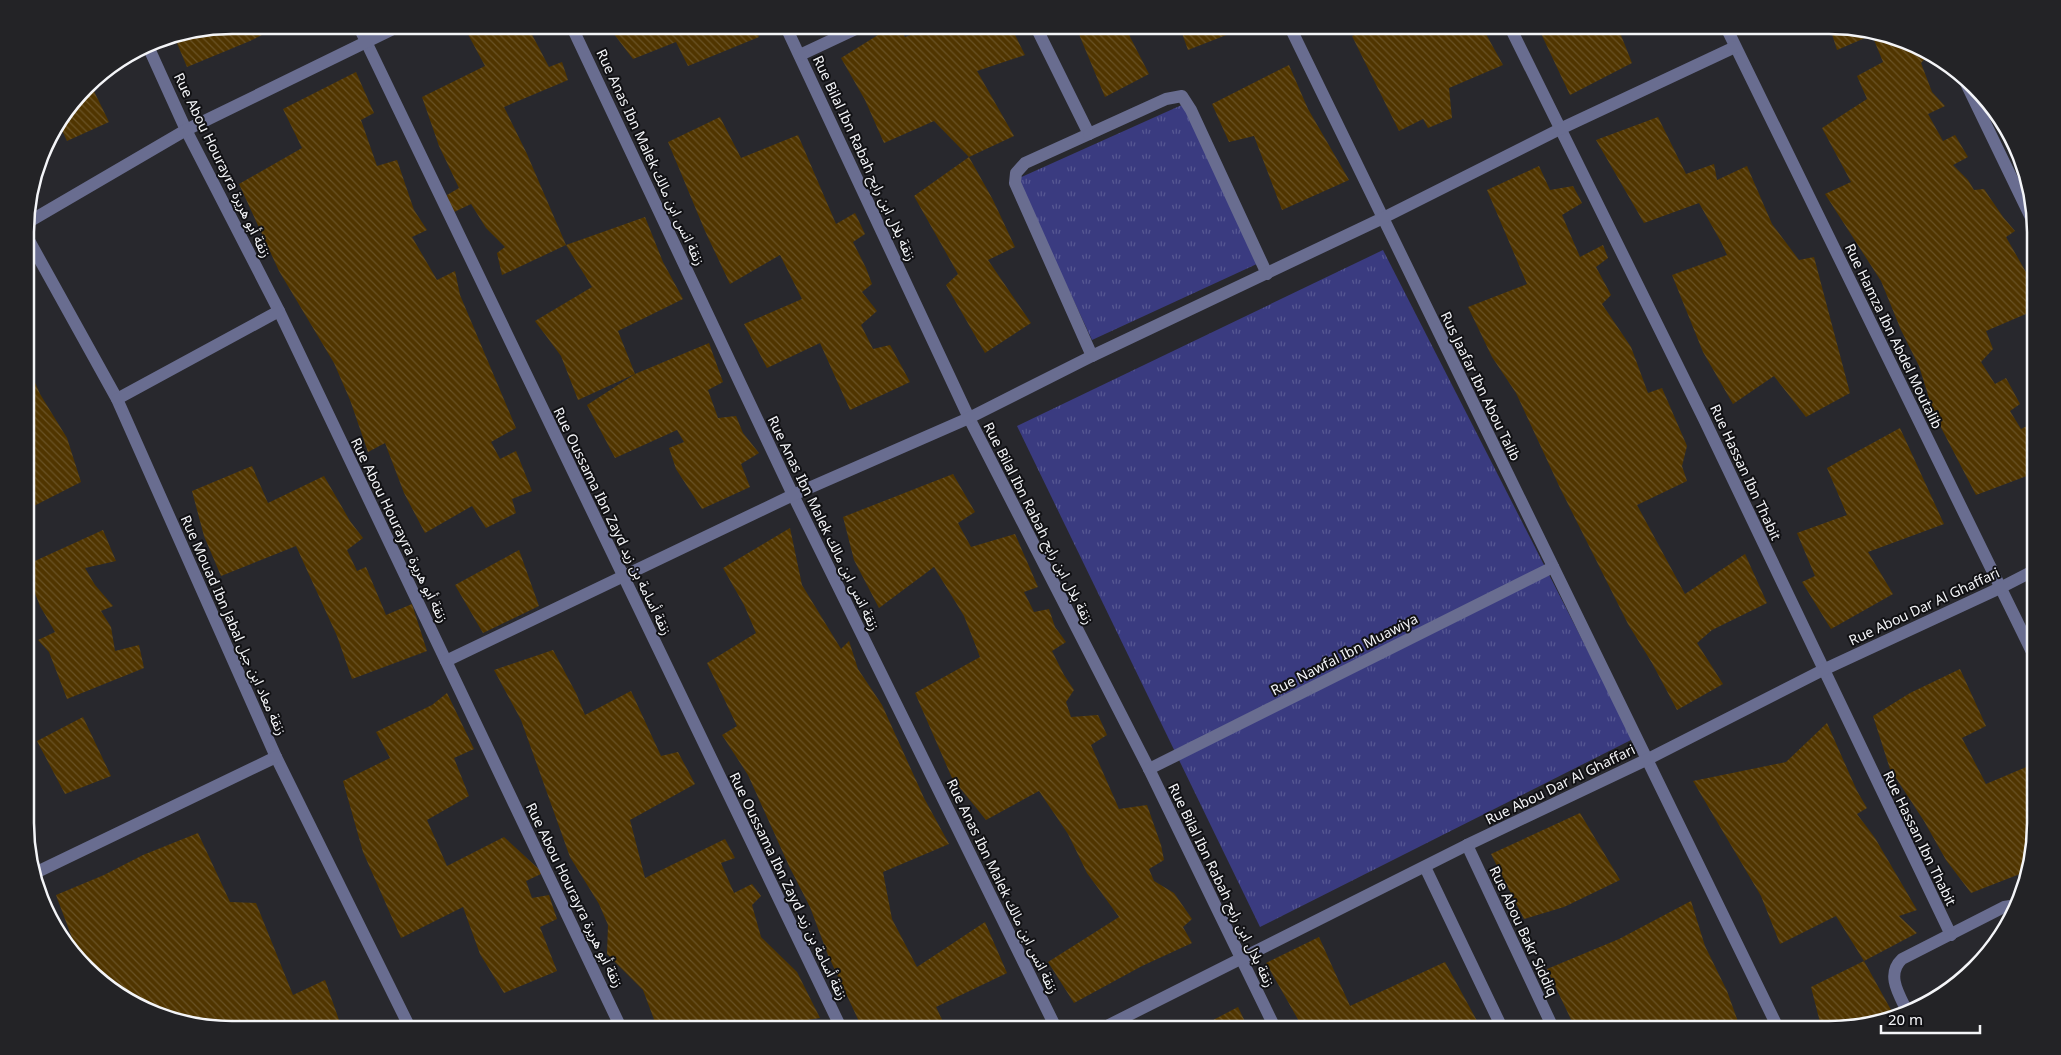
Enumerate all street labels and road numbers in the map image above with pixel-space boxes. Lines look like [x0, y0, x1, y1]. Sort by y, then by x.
street label: Rue Anas Ibn Malek زنقة انس ابن مالك [592, 46, 710, 268]
street label: Rue Bilal Ibn Rabah زنقة بلال ابن رابح [807, 52, 921, 265]
street label: Rue Abou Hourayra زنقة أبو هريرة [170, 69, 276, 261]
street label: Rue Hamza Ibn Abdel Moutalib [1841, 240, 1947, 432]
street label: Rus Jaafar Ibn Abou Talib [1437, 308, 1525, 464]
street label: Rue Hassan Ibn Thabit [1706, 401, 1786, 543]
street label: Rue Oussama Ibn Zayd زنقة أسامة بن زيد [549, 404, 677, 638]
street label: Rue Anas Ibn Malek زنقة انس ابن مالك [764, 412, 884, 634]
street label: Rue Bilal Ibn Rabah زنقة بلال ابن رابح [978, 419, 1098, 628]
street label: Rue Abou Hourayra زنقة أبو هريرة [347, 434, 453, 626]
street label: Rue Mouad Ibn Jabal زنقة معاد ابن جبل [177, 512, 291, 738]
street label: Rue Abou Dar Al Ghaffari [1845, 563, 2003, 649]
street label: Rue Nawfal Ibn Muawiya [1267, 609, 1421, 699]
street label: Rue Abou Dar Al Ghaffari [1482, 739, 1638, 829]
street label: Rue Hassan Ibn Thabit [1879, 767, 1961, 909]
street label: Rue Oussama Ibn Zayd زنقة أسامة بن زيد [725, 769, 853, 1003]
street label: Rue Anas Ibn Malek زنقة انس ابن مالك [943, 775, 1063, 997]
street label: Rue Bilal Ibn Rabah زنقة بلال ابن رابح [1162, 780, 1280, 991]
street label: Rue Abou Hourayra زنقة أبو هريرة [522, 799, 628, 991]
street label: Rue Abou Bakr Siddiq [1485, 863, 1563, 999]

